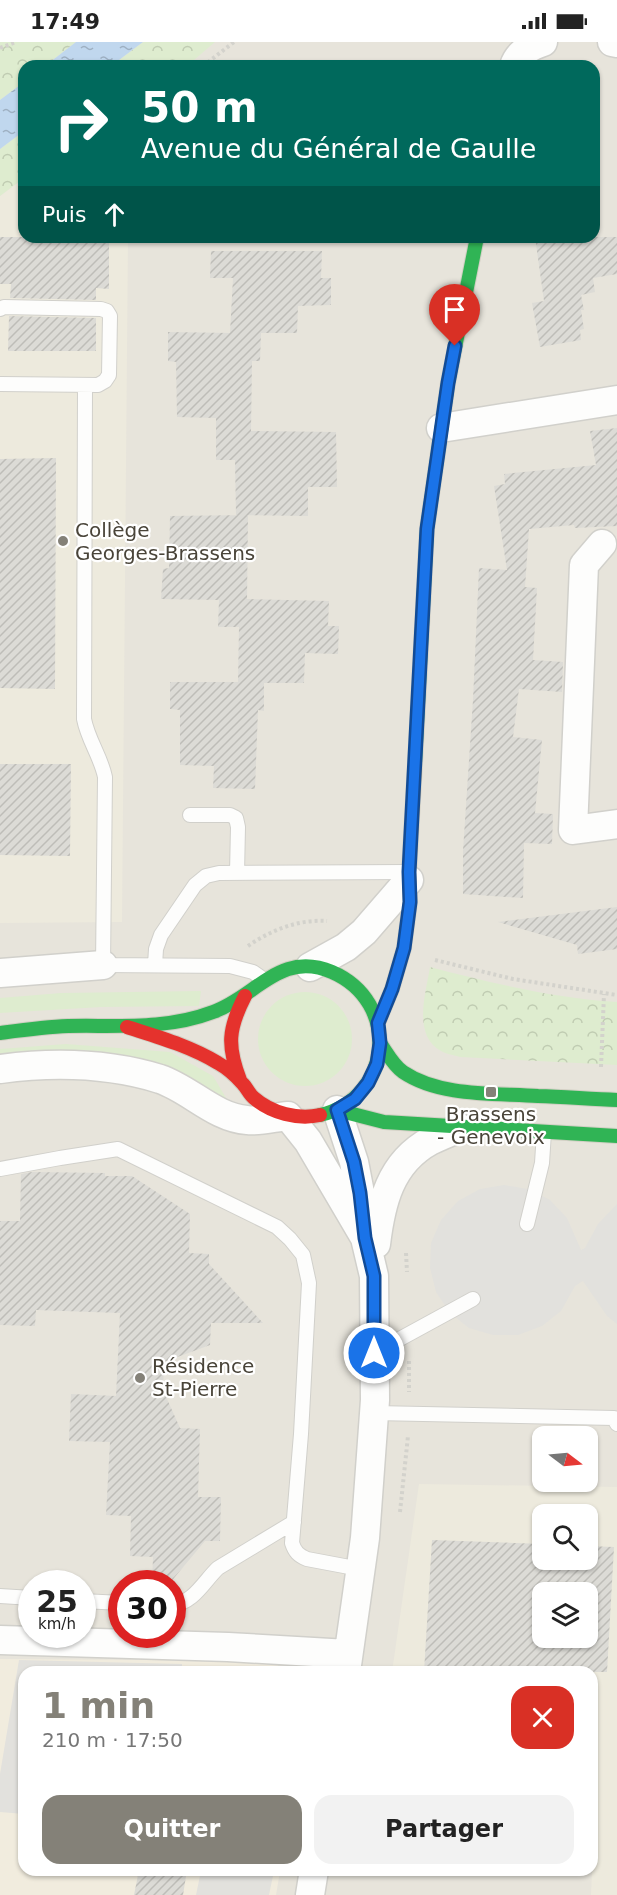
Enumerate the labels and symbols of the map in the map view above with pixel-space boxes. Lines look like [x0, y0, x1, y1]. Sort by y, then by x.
pin [429, 284, 480, 346]
place label: Collège Georges-Brassens [75, 518, 255, 565]
marker: Collège Georges-Brassens [56, 534, 70, 548]
marker: Brassens - Genevoix [484, 1085, 498, 1099]
place label: Brassens - Genevoix [437, 1102, 545, 1149]
position arrow [342, 1321, 406, 1385]
place label: Résidence St-Pierre [152, 1354, 254, 1401]
marker: Résidence St-Pierre [133, 1371, 147, 1385]
north arrow [532, 1426, 598, 1492]
speed limit sign: 30 [108, 1570, 186, 1648]

